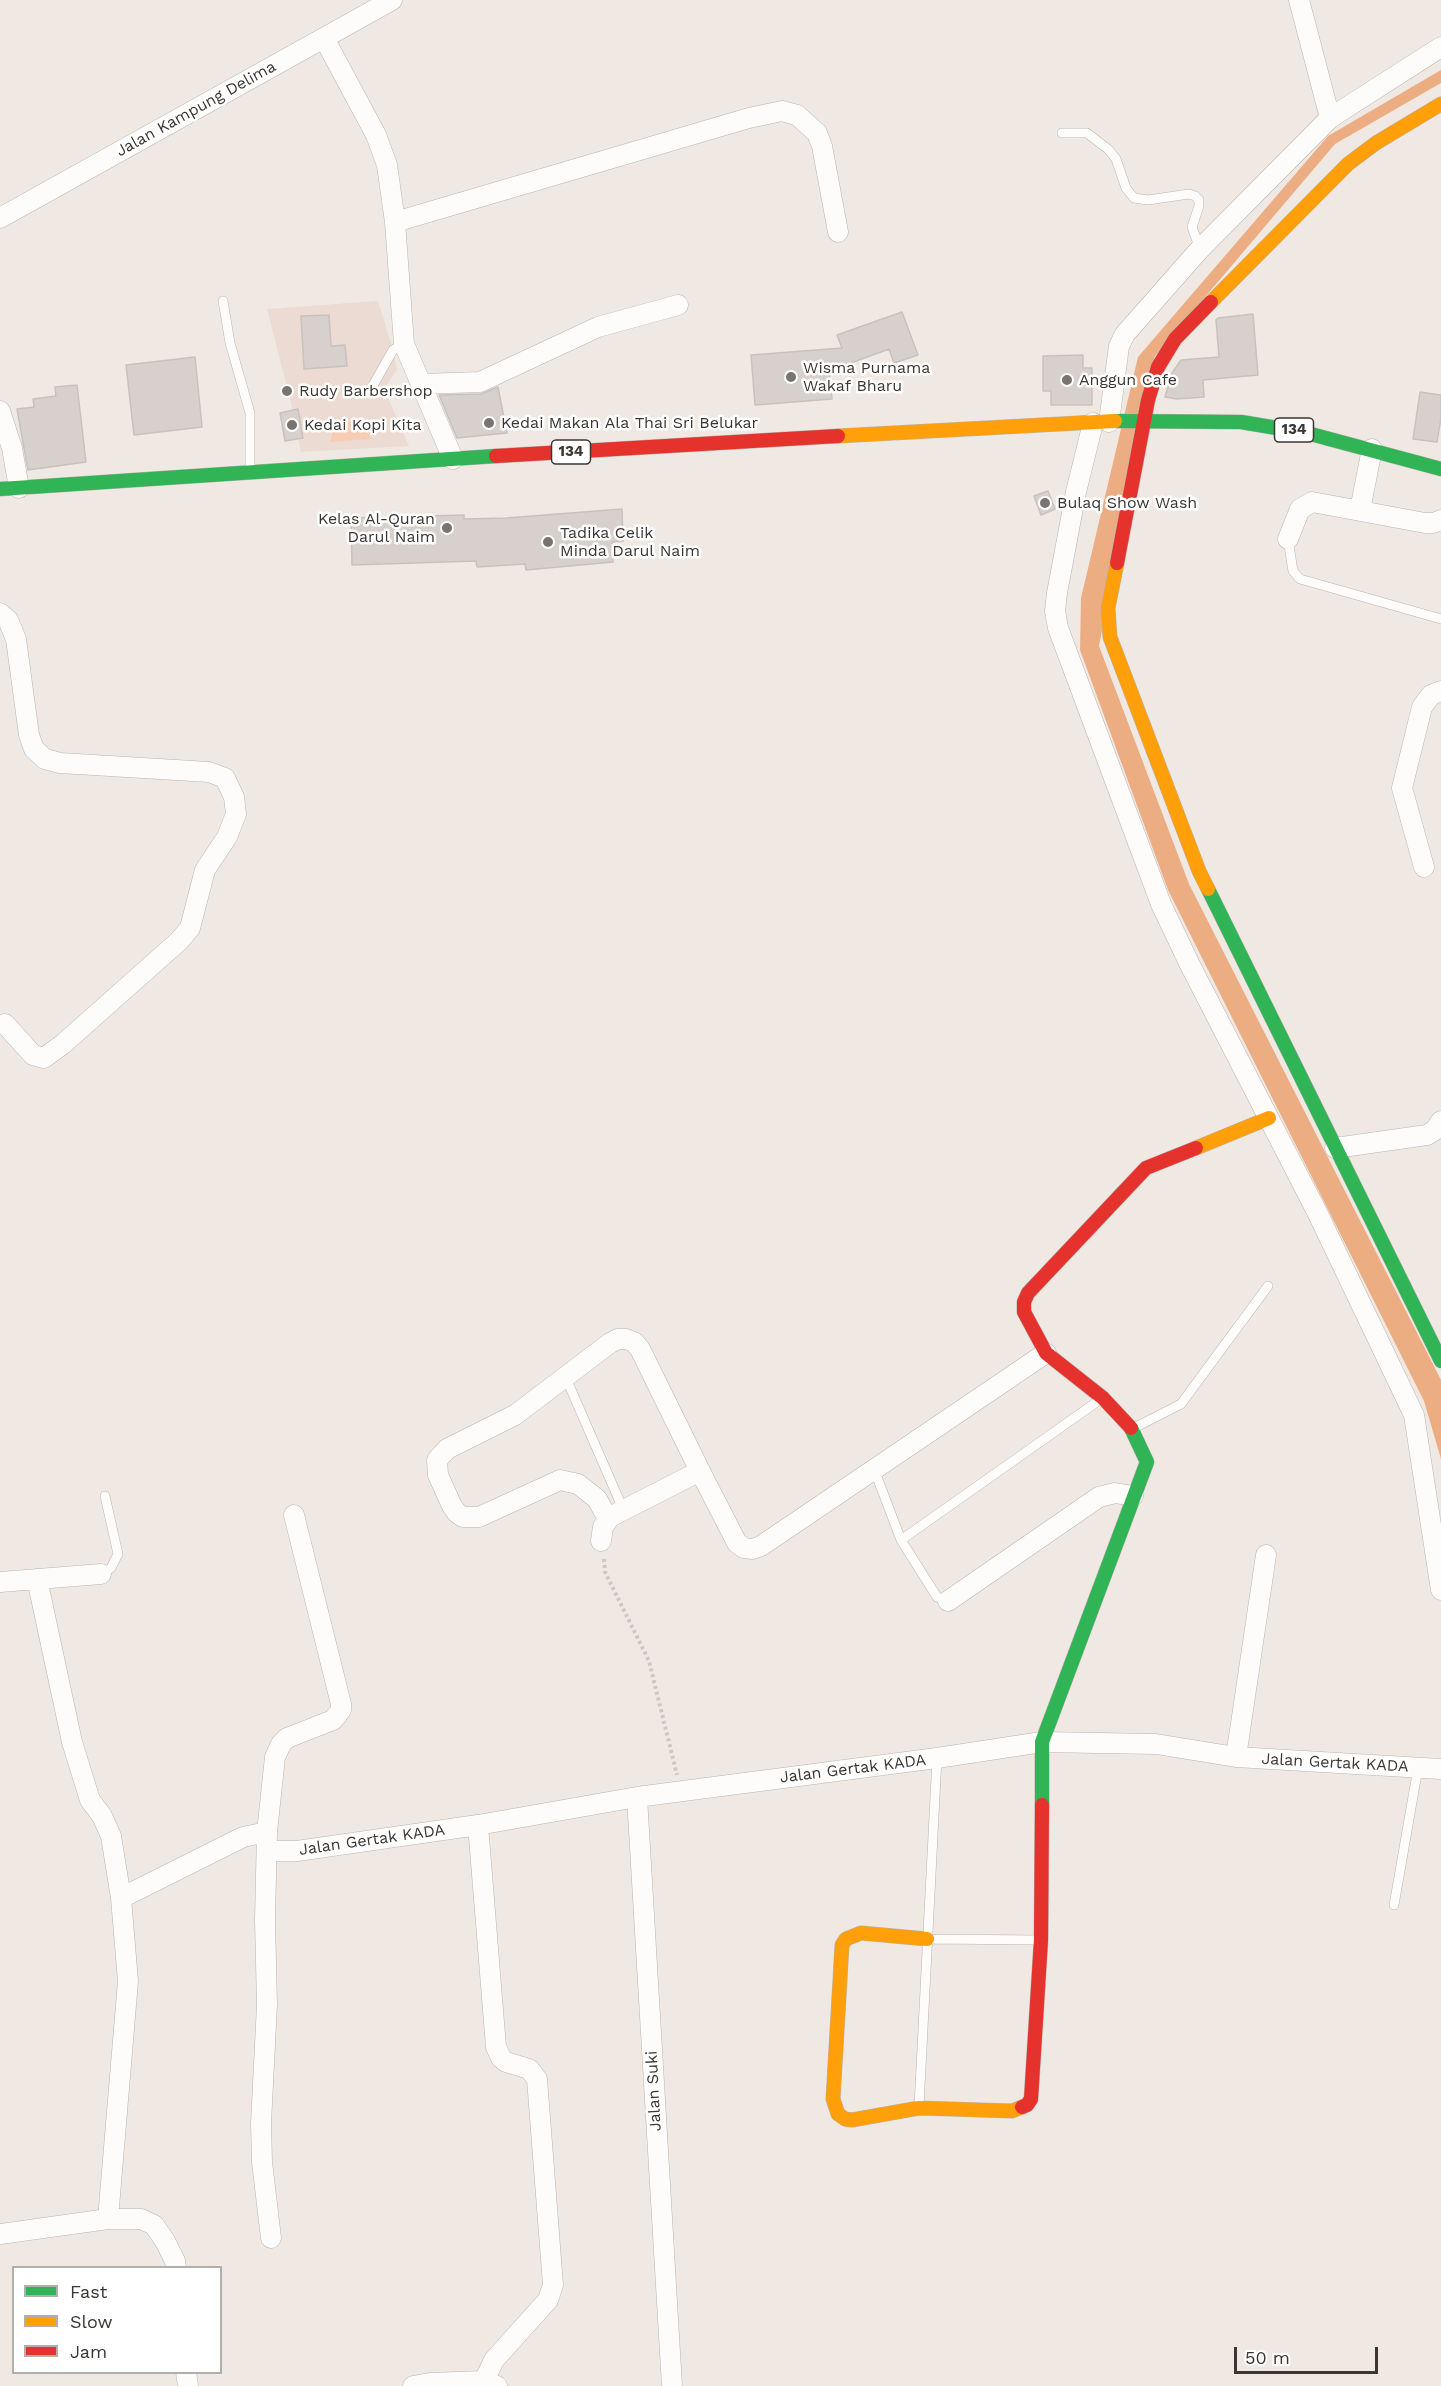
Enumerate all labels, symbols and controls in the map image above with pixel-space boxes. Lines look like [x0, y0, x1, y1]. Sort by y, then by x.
street label: Jalan Kampung Delima [113, 57, 279, 161]
place label: Wisma Purnama Wakaf Bharu [803, 358, 930, 396]
marker: Wisma Purnama Wakaf Bharu [784, 370, 798, 384]
place label: Anggun Cafe [1079, 370, 1177, 390]
marker: Anggun Cafe [1060, 373, 1074, 387]
place label: Rudy Barbershop [299, 381, 433, 401]
marker: Rudy Barbershop [280, 384, 294, 398]
place label: Kedai Makan Ala Thai Sri Belukar [501, 413, 758, 433]
place label: Kedai Kopi Kita [304, 415, 422, 435]
marker: Kedai Makan Ala Thai Sri Belukar [482, 416, 496, 430]
marker: Kedai Kopi Kita [285, 418, 299, 432]
road number: 134 [1274, 418, 1314, 442]
road number: 134 [552, 440, 590, 464]
place label: Bulaq Show Wash [1057, 493, 1197, 513]
marker: Bulaq Show Wash [1038, 496, 1052, 510]
place label: Kelas Al-Quran Darul Naim [318, 509, 435, 547]
marker: Kelas Al-Quran Darul Naim [440, 521, 454, 535]
place label: Tadika Celik Minda Darul Naim [560, 523, 700, 561]
marker: Tadika Celik Minda Darul Naim [541, 535, 555, 549]
street label: Jalan Gertak KADA [1261, 1750, 1409, 1776]
street label: Jalan Gertak KADA [779, 1751, 927, 1787]
street label: Jalan Gertak KADA [298, 1820, 446, 1860]
street label: Jalan Suki [642, 2050, 666, 2132]
legend [12, 2266, 222, 2374]
text: Fast [70, 2281, 107, 2302]
text: Slow [70, 2311, 113, 2332]
scale bar [1237, 2335, 1381, 2373]
text: Jam [70, 2341, 107, 2362]
text: 50 m [1245, 2347, 1290, 2368]

